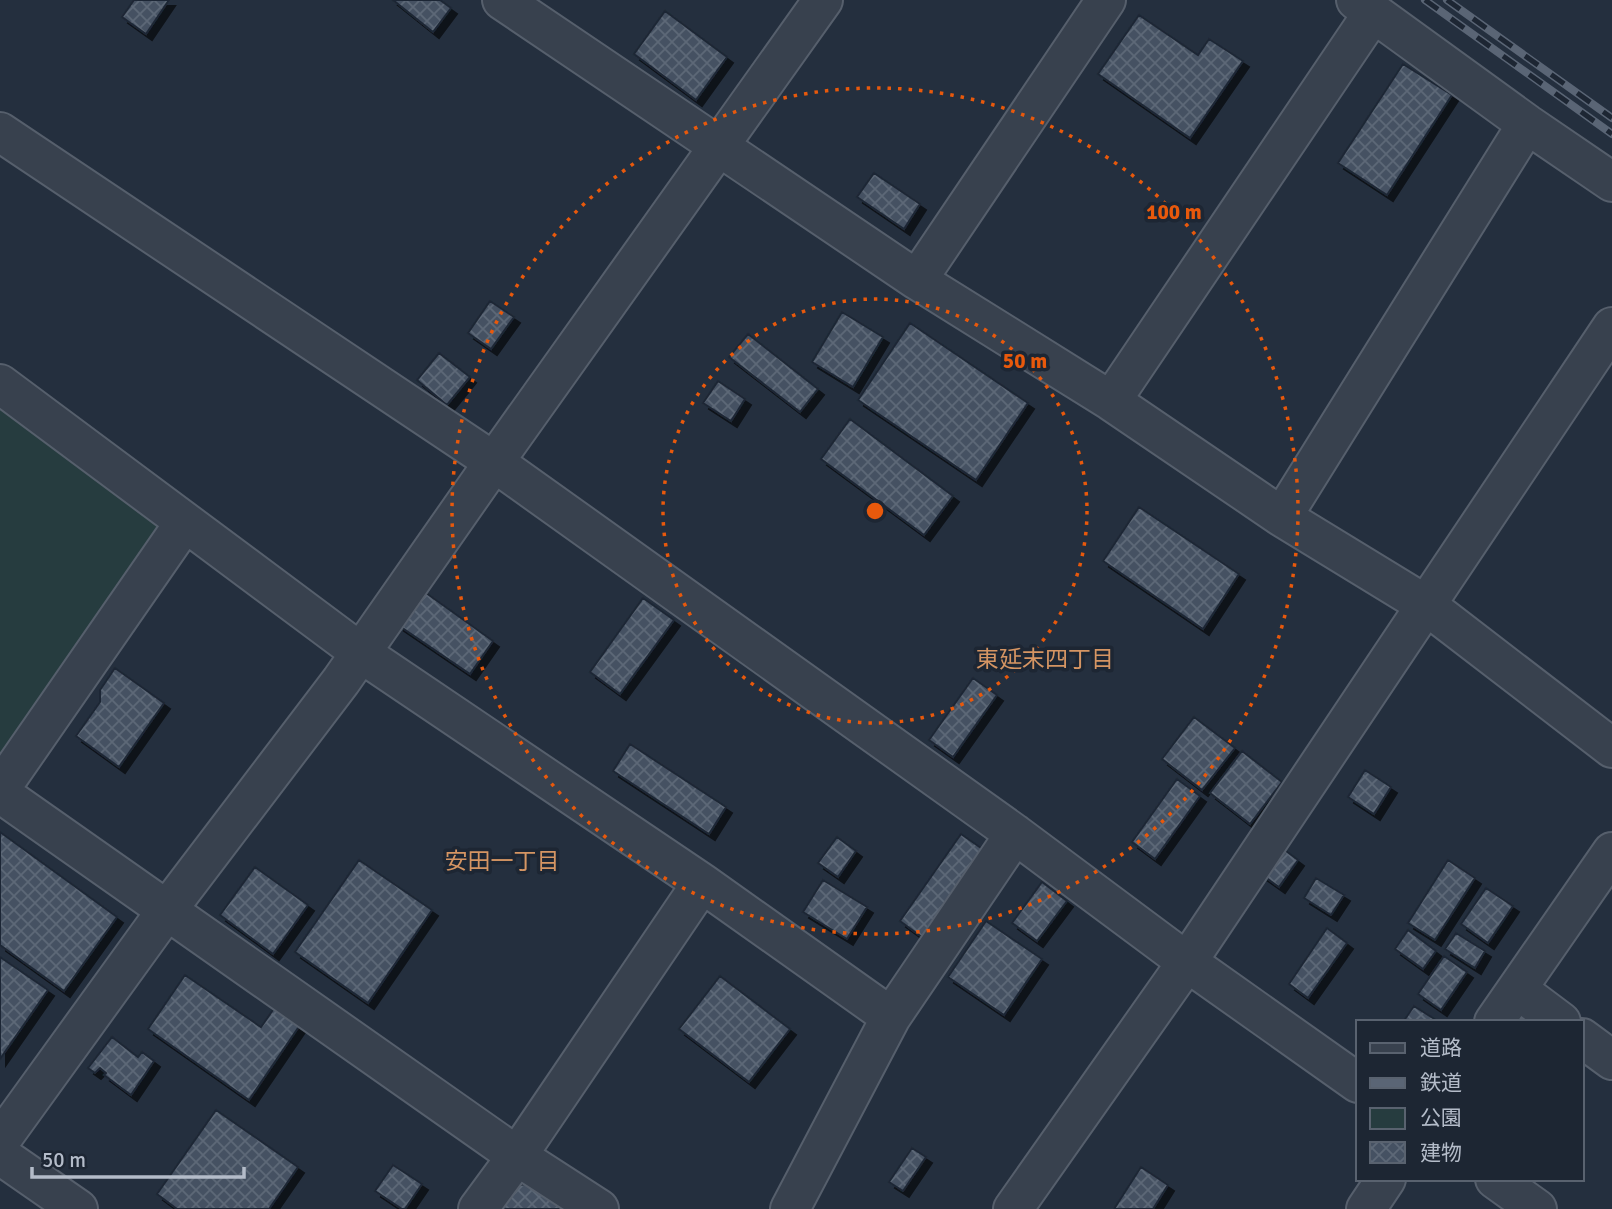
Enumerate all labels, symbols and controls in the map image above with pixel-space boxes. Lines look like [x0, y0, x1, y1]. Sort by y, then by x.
text: 100 m [1146, 199, 1202, 225]
text: 50 m [1003, 348, 1047, 374]
centre of rings [863, 499, 887, 523]
district label: 東延末四丁目 [976, 645, 1114, 674]
district label: 安田一丁目 [445, 847, 560, 876]
legend [1356, 1020, 1584, 1181]
text: 道路 [1420, 1035, 1462, 1061]
text: 鉄道 [1420, 1070, 1462, 1096]
text: 公園 [1420, 1105, 1462, 1131]
scale bar [32, 1136, 243, 1180]
text: 建物 [1420, 1140, 1462, 1166]
text: 50 m [42, 1147, 86, 1173]

